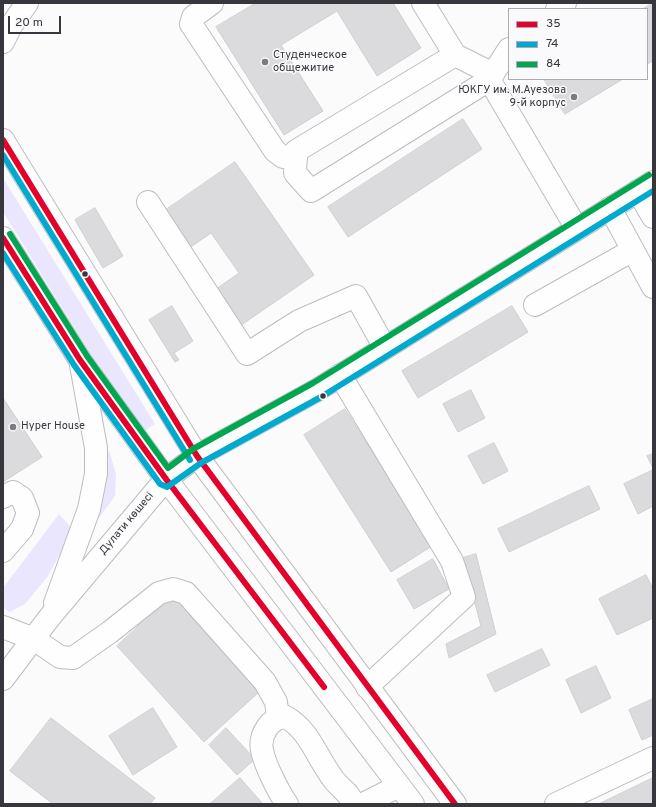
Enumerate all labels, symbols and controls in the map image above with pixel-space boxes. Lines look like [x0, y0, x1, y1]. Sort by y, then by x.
scale bar [10, 8, 63, 34]
legend [508, 8, 648, 80]
text: 20 m [15, 15, 43, 31]
text: 35 [546, 16, 561, 32]
text: 74 [546, 36, 559, 52]
place label: Студенческое общежитие [273, 49, 347, 75]
text: 84 [546, 56, 561, 72]
marker: Студенческое общежитие [260, 57, 270, 67]
place label: ЮКГУ им. М.Ауезова 9-й корпус [458, 84, 566, 110]
marker: ЮКГУ им. М.Ауезова 9-й корпус [569, 92, 579, 102]
unlabelled marker [80, 269, 90, 279]
unlabelled marker [318, 391, 328, 401]
place label: Hyper House [21, 420, 85, 434]
marker: Hyper House [8, 422, 18, 432]
street label: Дулати көшесі [97, 490, 157, 558]

